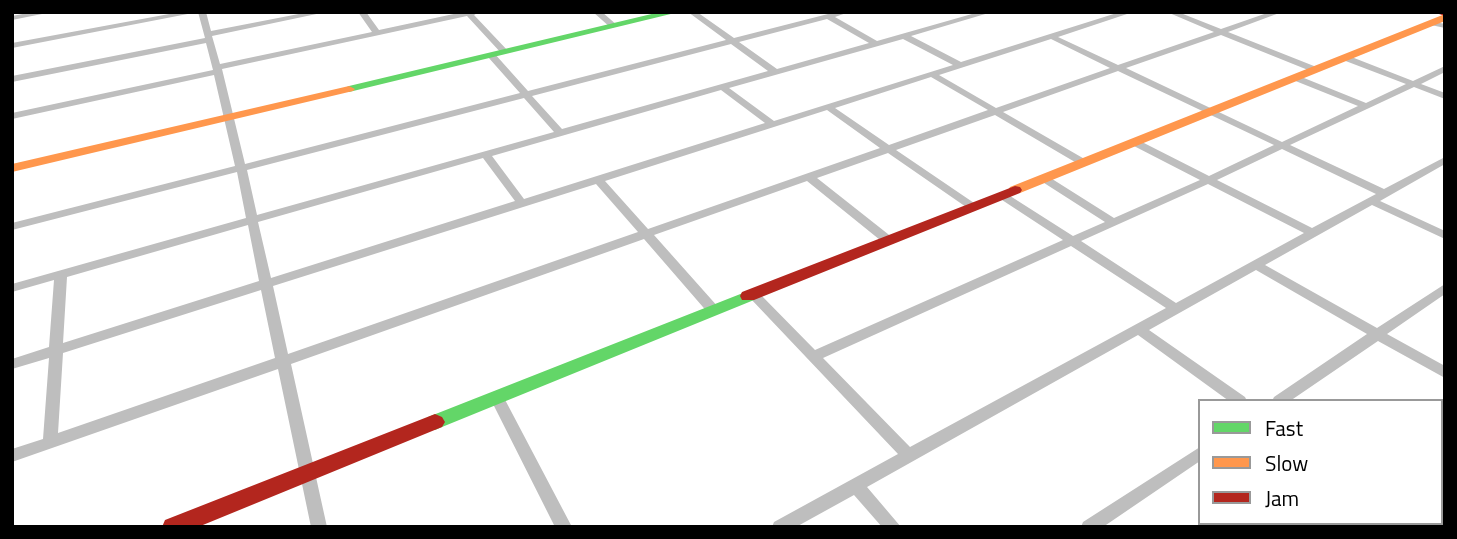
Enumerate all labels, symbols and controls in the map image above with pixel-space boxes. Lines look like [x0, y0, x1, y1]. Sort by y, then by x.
legend [1198, 399, 1443, 525]
text: Fast [1265, 412, 1303, 444]
text: Slow [1265, 447, 1308, 479]
text: Jam [1265, 482, 1299, 514]

